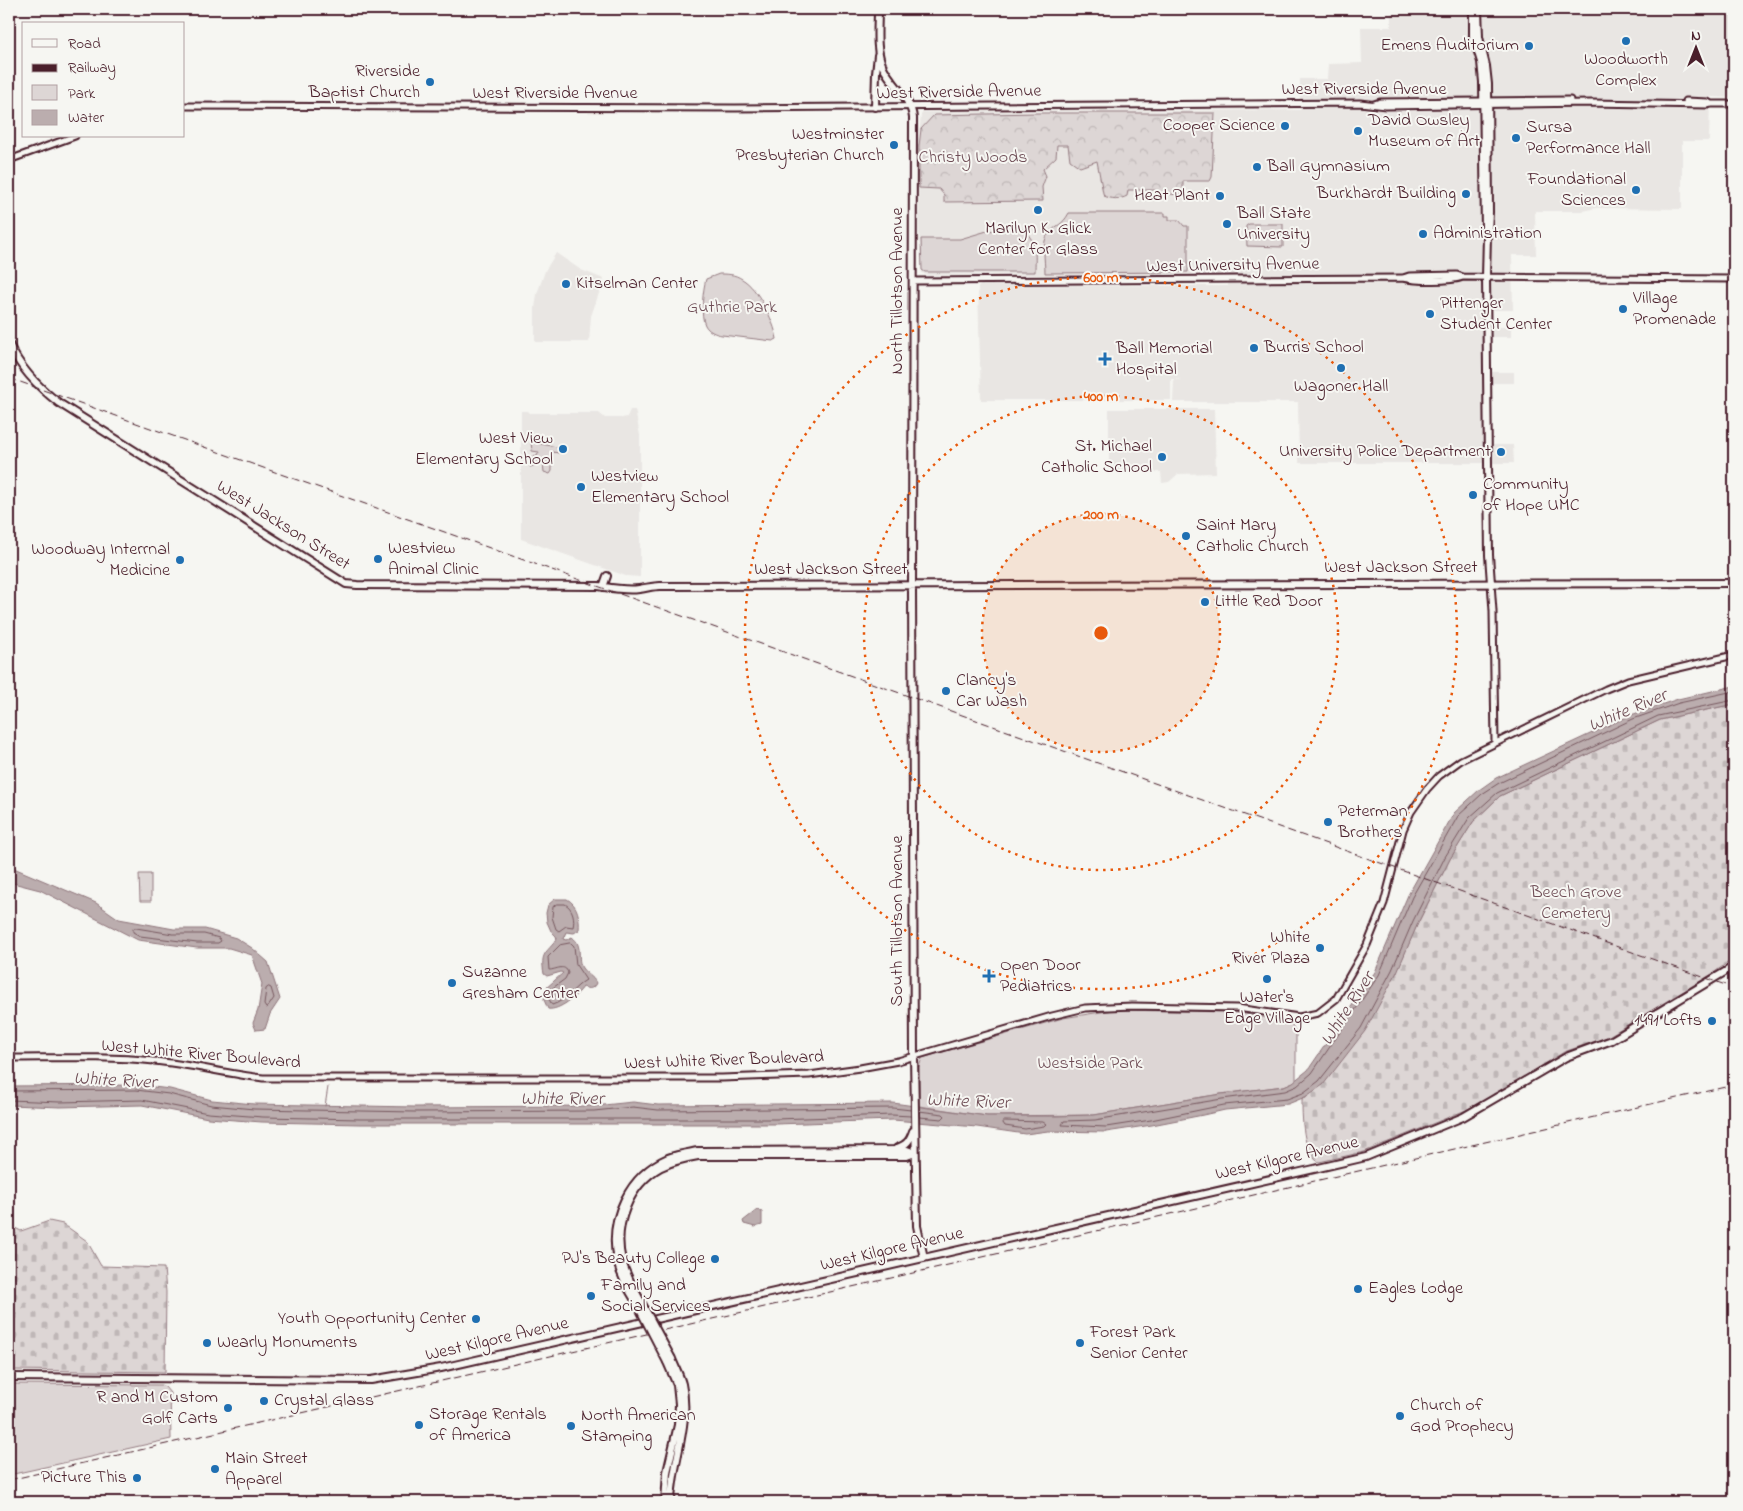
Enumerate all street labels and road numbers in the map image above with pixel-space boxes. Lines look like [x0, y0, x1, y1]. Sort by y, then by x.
street label: West Riverside Avenue [1282, 77, 1447, 103]
street label: West Riverside Avenue [876, 79, 1043, 107]
street label: West Riverside Avenue [473, 81, 638, 107]
street label: North Tillotson Avenue [885, 207, 911, 374]
street label: West University Avenue [1146, 251, 1321, 281]
street label: West Jackson Street [211, 474, 355, 578]
street label: West Jackson Street [1324, 555, 1478, 581]
street label: West Jackson Street [754, 557, 908, 583]
street label: South Tillotson Avenue [885, 835, 911, 1006]
street label: West White River Boulevard [100, 1033, 302, 1077]
street label: West White River Boulevard [624, 1045, 824, 1077]
street label: West Kilgore Avenue [1213, 1130, 1362, 1189]
street label: West Kilgore Avenue [818, 1221, 967, 1280]
street label: West Kilgore Avenue [423, 1311, 572, 1370]

